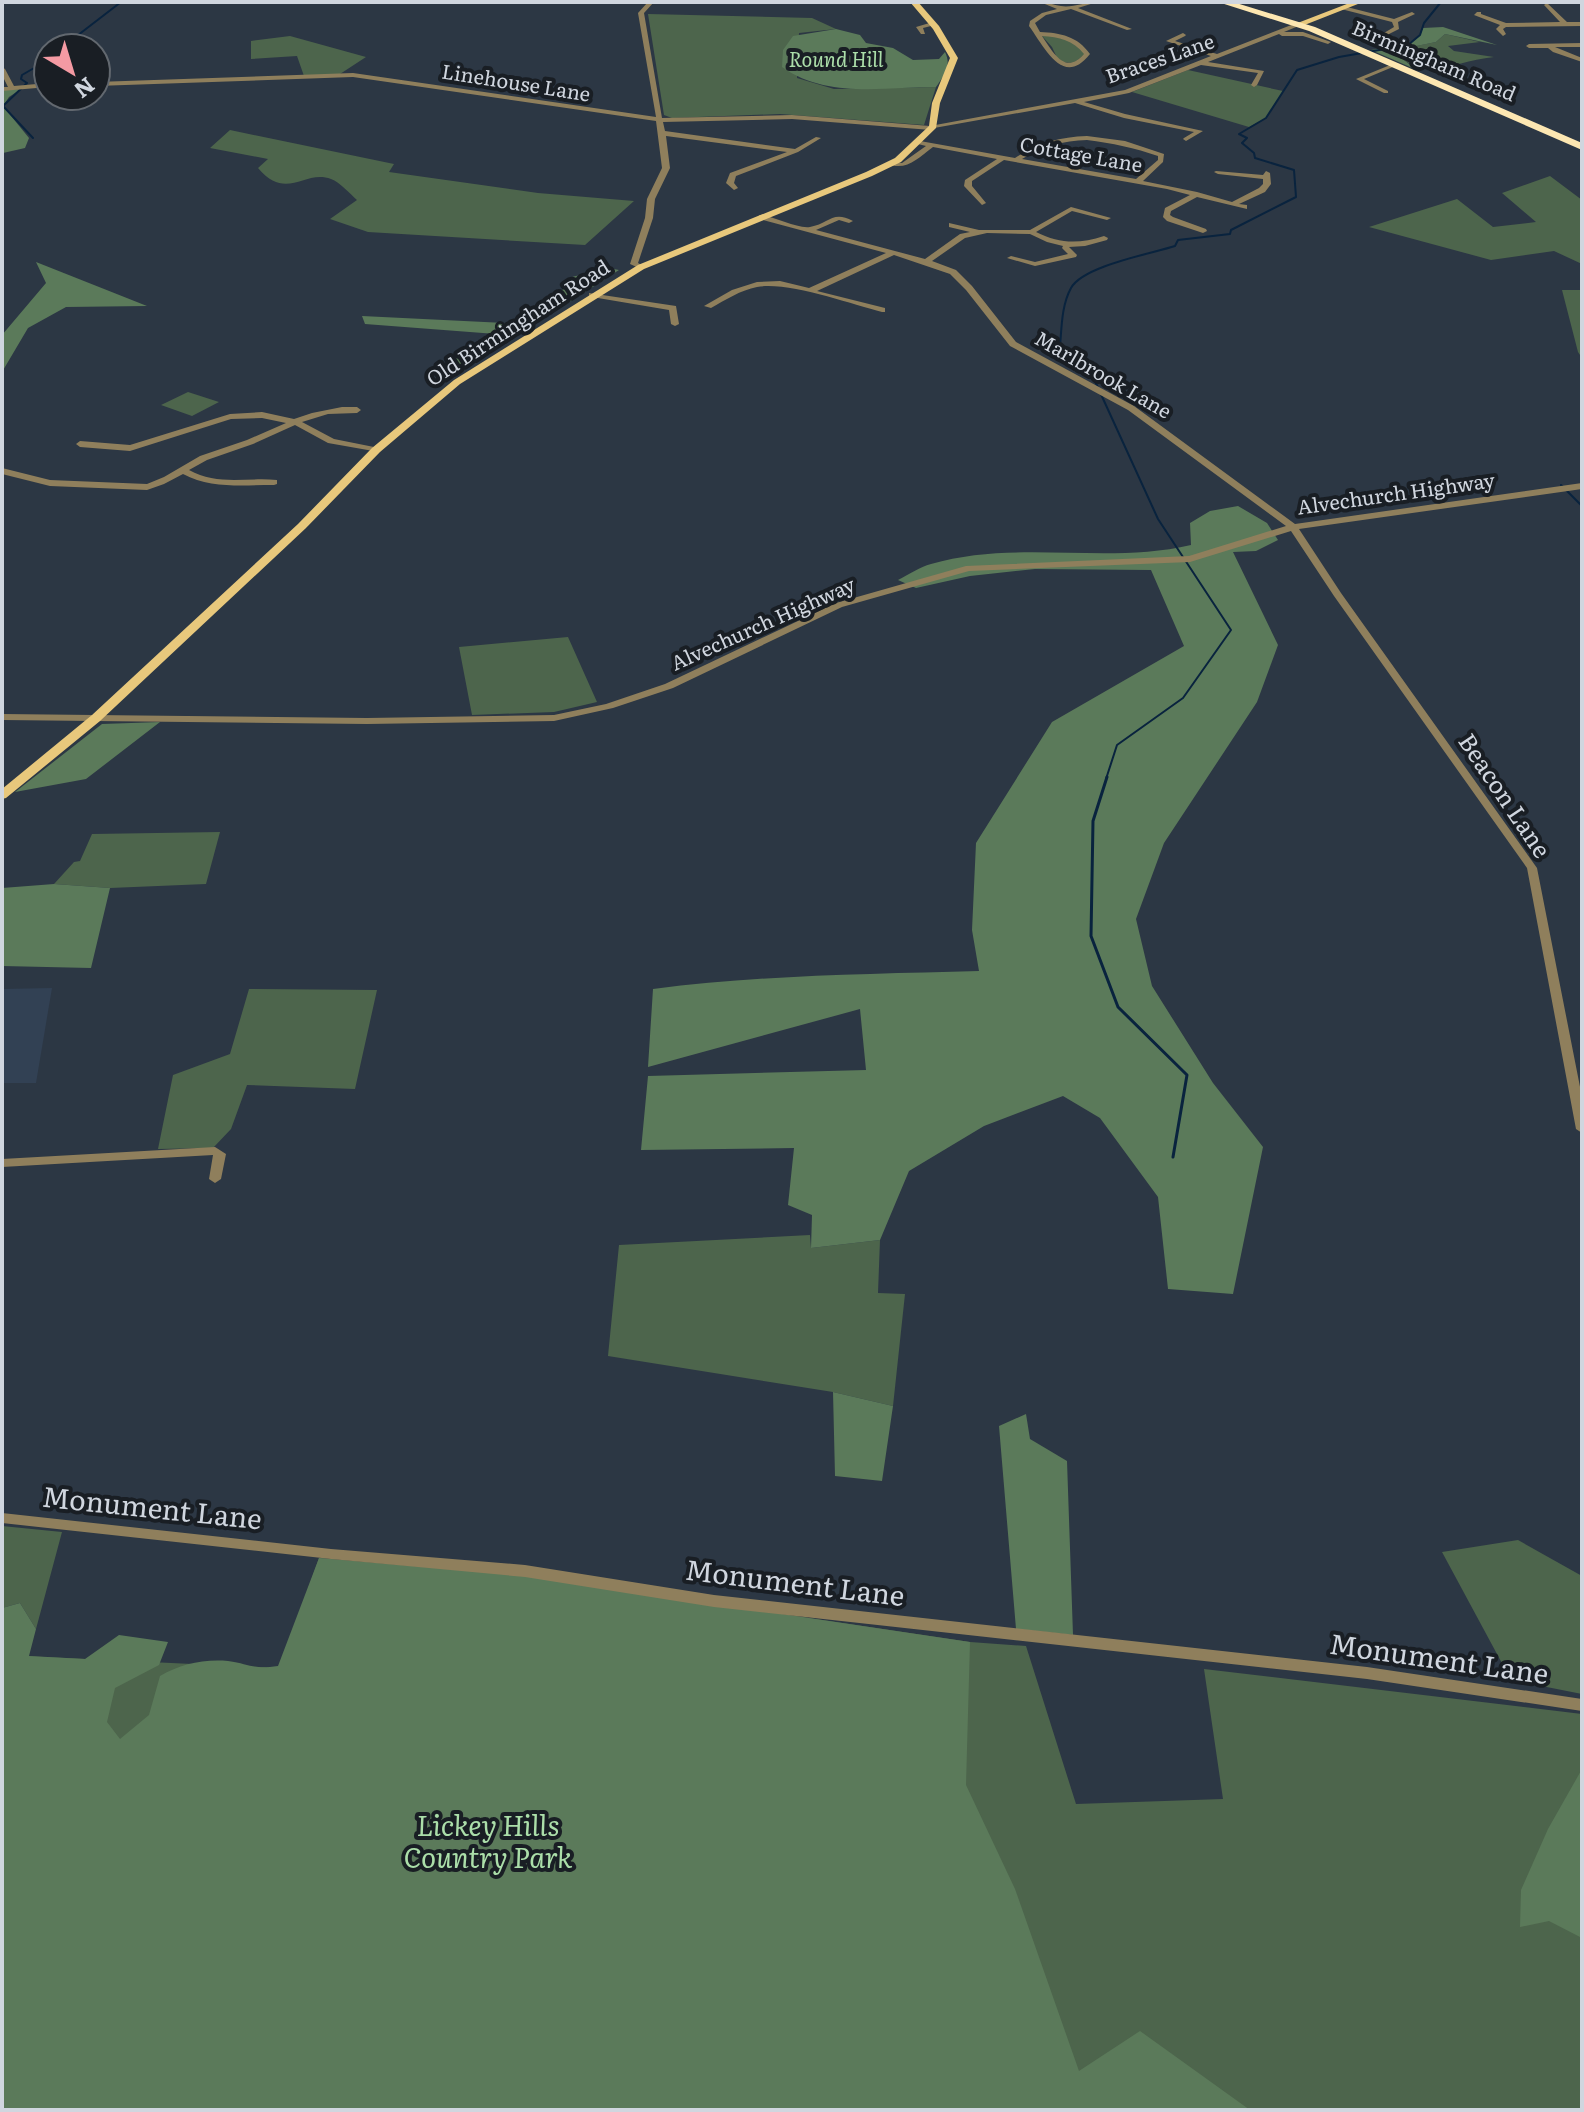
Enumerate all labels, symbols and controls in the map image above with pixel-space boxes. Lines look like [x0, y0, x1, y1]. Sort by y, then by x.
street label: Birmingham Road [1348, 11, 1521, 107]
street label: Braces Lane [1101, 25, 1218, 90]
north arrow [32, 32, 112, 112]
park label: Round Hill [789, 43, 884, 73]
street label: Linehouse Lane [440, 54, 593, 108]
text: N [68, 70, 103, 108]
street label: Cottage Lane [1018, 127, 1145, 179]
street label: Old Birmingham Road [419, 251, 614, 392]
street label: Marlbrook Lane [1030, 322, 1178, 425]
street label: Alvechurch Highway [1295, 463, 1497, 521]
street label: Alvechurch Highway [665, 568, 860, 676]
street label: Beacon Lane [1451, 725, 1561, 864]
street label: Monument Lane [40, 1474, 264, 1538]
street label: Monument Lane [683, 1547, 907, 1615]
street label: Monument Lane [1327, 1621, 1551, 1693]
park label: Lickey Hills Country Park [404, 1803, 573, 1877]

